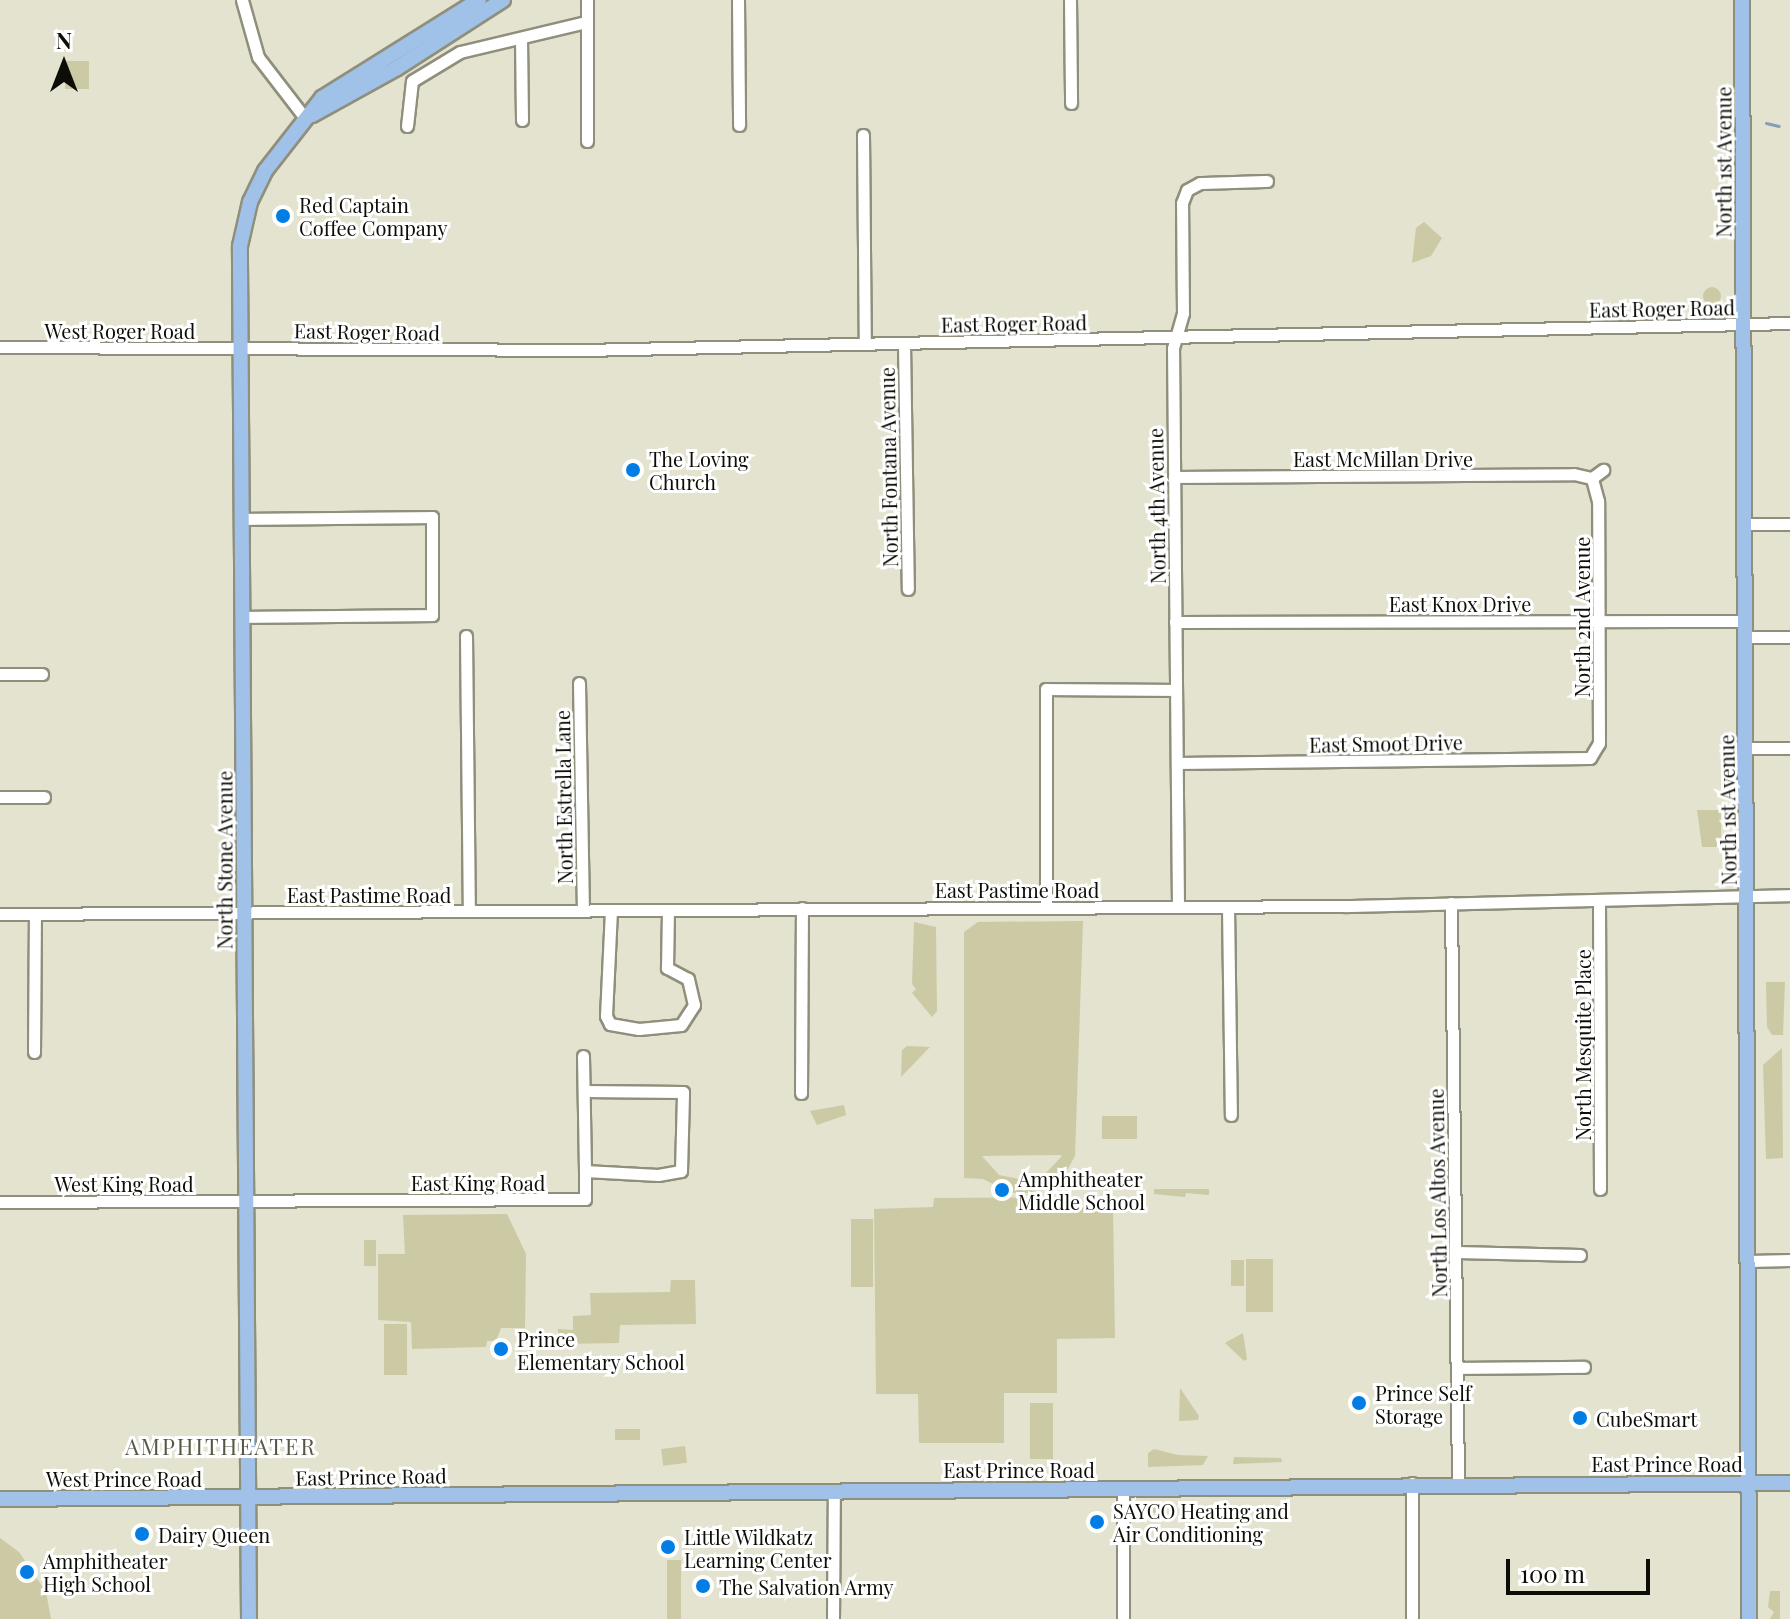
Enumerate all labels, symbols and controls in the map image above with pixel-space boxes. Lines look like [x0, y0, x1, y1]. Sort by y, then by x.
north arrow [24, 24, 104, 104]
text: N [56, 25, 72, 55]
street label: North 1st Avenue [1711, 86, 1735, 238]
place label: Red Captain Coffee Company [299, 192, 448, 239]
marker: Red Captain Coffee Company [274, 207, 292, 225]
street label: East Roger Road [1588, 295, 1736, 321]
street label: East Roger Road [940, 310, 1088, 336]
street label: West Roger Road [44, 318, 196, 342]
street label: East Roger Road [293, 318, 441, 344]
street label: North Fontana Avenue [874, 366, 902, 568]
street label: North 4th Avenue [1143, 427, 1169, 585]
place label: The Loving Church [649, 446, 749, 493]
street label: East McMillan Drive [1293, 446, 1473, 470]
marker: The Loving Church [624, 461, 642, 479]
street label: North 2nd Avenue [1569, 536, 1593, 698]
street label: East Knox Drive [1388, 591, 1532, 615]
street label: North Estrella Lane [549, 710, 577, 884]
street label: East Smoot Drive [1308, 730, 1464, 756]
street label: North 1st Avenue [1714, 734, 1740, 886]
street label: North Stone Avenue [212, 770, 236, 950]
street label: East Pastime Road [935, 877, 1099, 901]
street label: East Pastime Road [287, 882, 451, 906]
street label: North Mesquite Place [1570, 949, 1594, 1141]
street label: North Los Altos Avenue [1423, 1088, 1451, 1298]
place label: Amphitheater Middle School [1018, 1166, 1145, 1213]
street label: East King Road [411, 1170, 545, 1194]
street label: West King Road [54, 1171, 194, 1195]
marker: Amphitheater Middle School [993, 1181, 1011, 1199]
place label: Prince Elementary School [517, 1326, 685, 1373]
marker: Prince Elementary School [492, 1340, 510, 1358]
place label: Prince Self Storage [1375, 1380, 1471, 1427]
marker: Prince Self Storage [1350, 1394, 1368, 1412]
place label: CubeSmart [1596, 1406, 1697, 1430]
marker: CubeSmart [1571, 1409, 1589, 1427]
district label: AMPHITHEATER [125, 1434, 317, 1460]
street label: East Prince Road [1591, 1451, 1743, 1475]
street label: East Prince Road [943, 1457, 1095, 1481]
street label: East Prince Road [295, 1463, 447, 1489]
street label: West Prince Road [46, 1466, 202, 1490]
place label: SAYCO Heating and Air Conditioning [1113, 1498, 1289, 1545]
marker: SAYCO Heating and Air Conditioning [1088, 1513, 1106, 1531]
place label: Dairy Queen [158, 1522, 271, 1546]
place label: Little Wildkatz Learning Center [684, 1524, 832, 1571]
marker: Dairy Queen [133, 1525, 151, 1543]
marker: Little Wildkatz Learning Center [659, 1538, 677, 1556]
scale bar [1510, 1543, 1654, 1593]
place label: Amphitheater High School [43, 1548, 168, 1595]
text: 100 m [1520, 1557, 1585, 1589]
marker: Amphitheater High School [18, 1563, 36, 1581]
place label: The Salvation Army [719, 1574, 894, 1598]
marker: The Salvation Army [694, 1577, 712, 1595]

